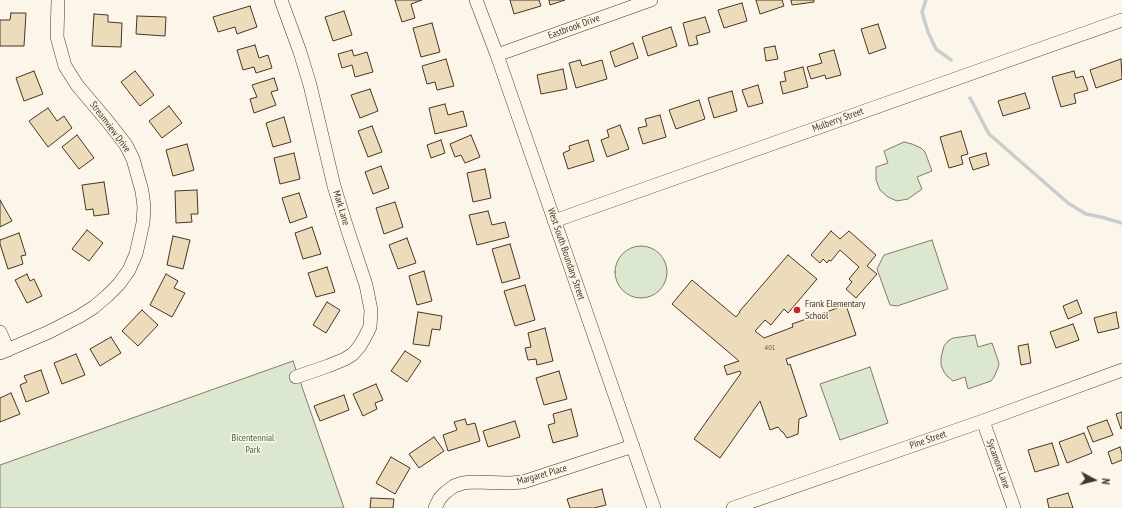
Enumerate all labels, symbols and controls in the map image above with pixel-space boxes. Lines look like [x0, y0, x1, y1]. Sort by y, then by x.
street label: Eastbrook Drive [546, 12, 602, 42]
street label: Streamview Drive [87, 99, 133, 155]
street label: Mulberry Street [811, 105, 865, 135]
street label: Mark Lane [330, 189, 352, 227]
street label: West South Boundary Street [545, 206, 587, 302]
place label: Frank Elementary School [805, 298, 865, 322]
marker: Frank Elementary School [792, 305, 802, 315]
house number: 401 [765, 343, 775, 353]
street label: Pine Street [908, 428, 948, 452]
park label: Bicentennial Park [232, 432, 274, 456]
street label: Sycamore Lane [983, 438, 1013, 490]
north arrow [1074, 460, 1114, 500]
street label: Margaret Place [516, 462, 568, 488]
text: N [1099, 478, 1113, 485]

